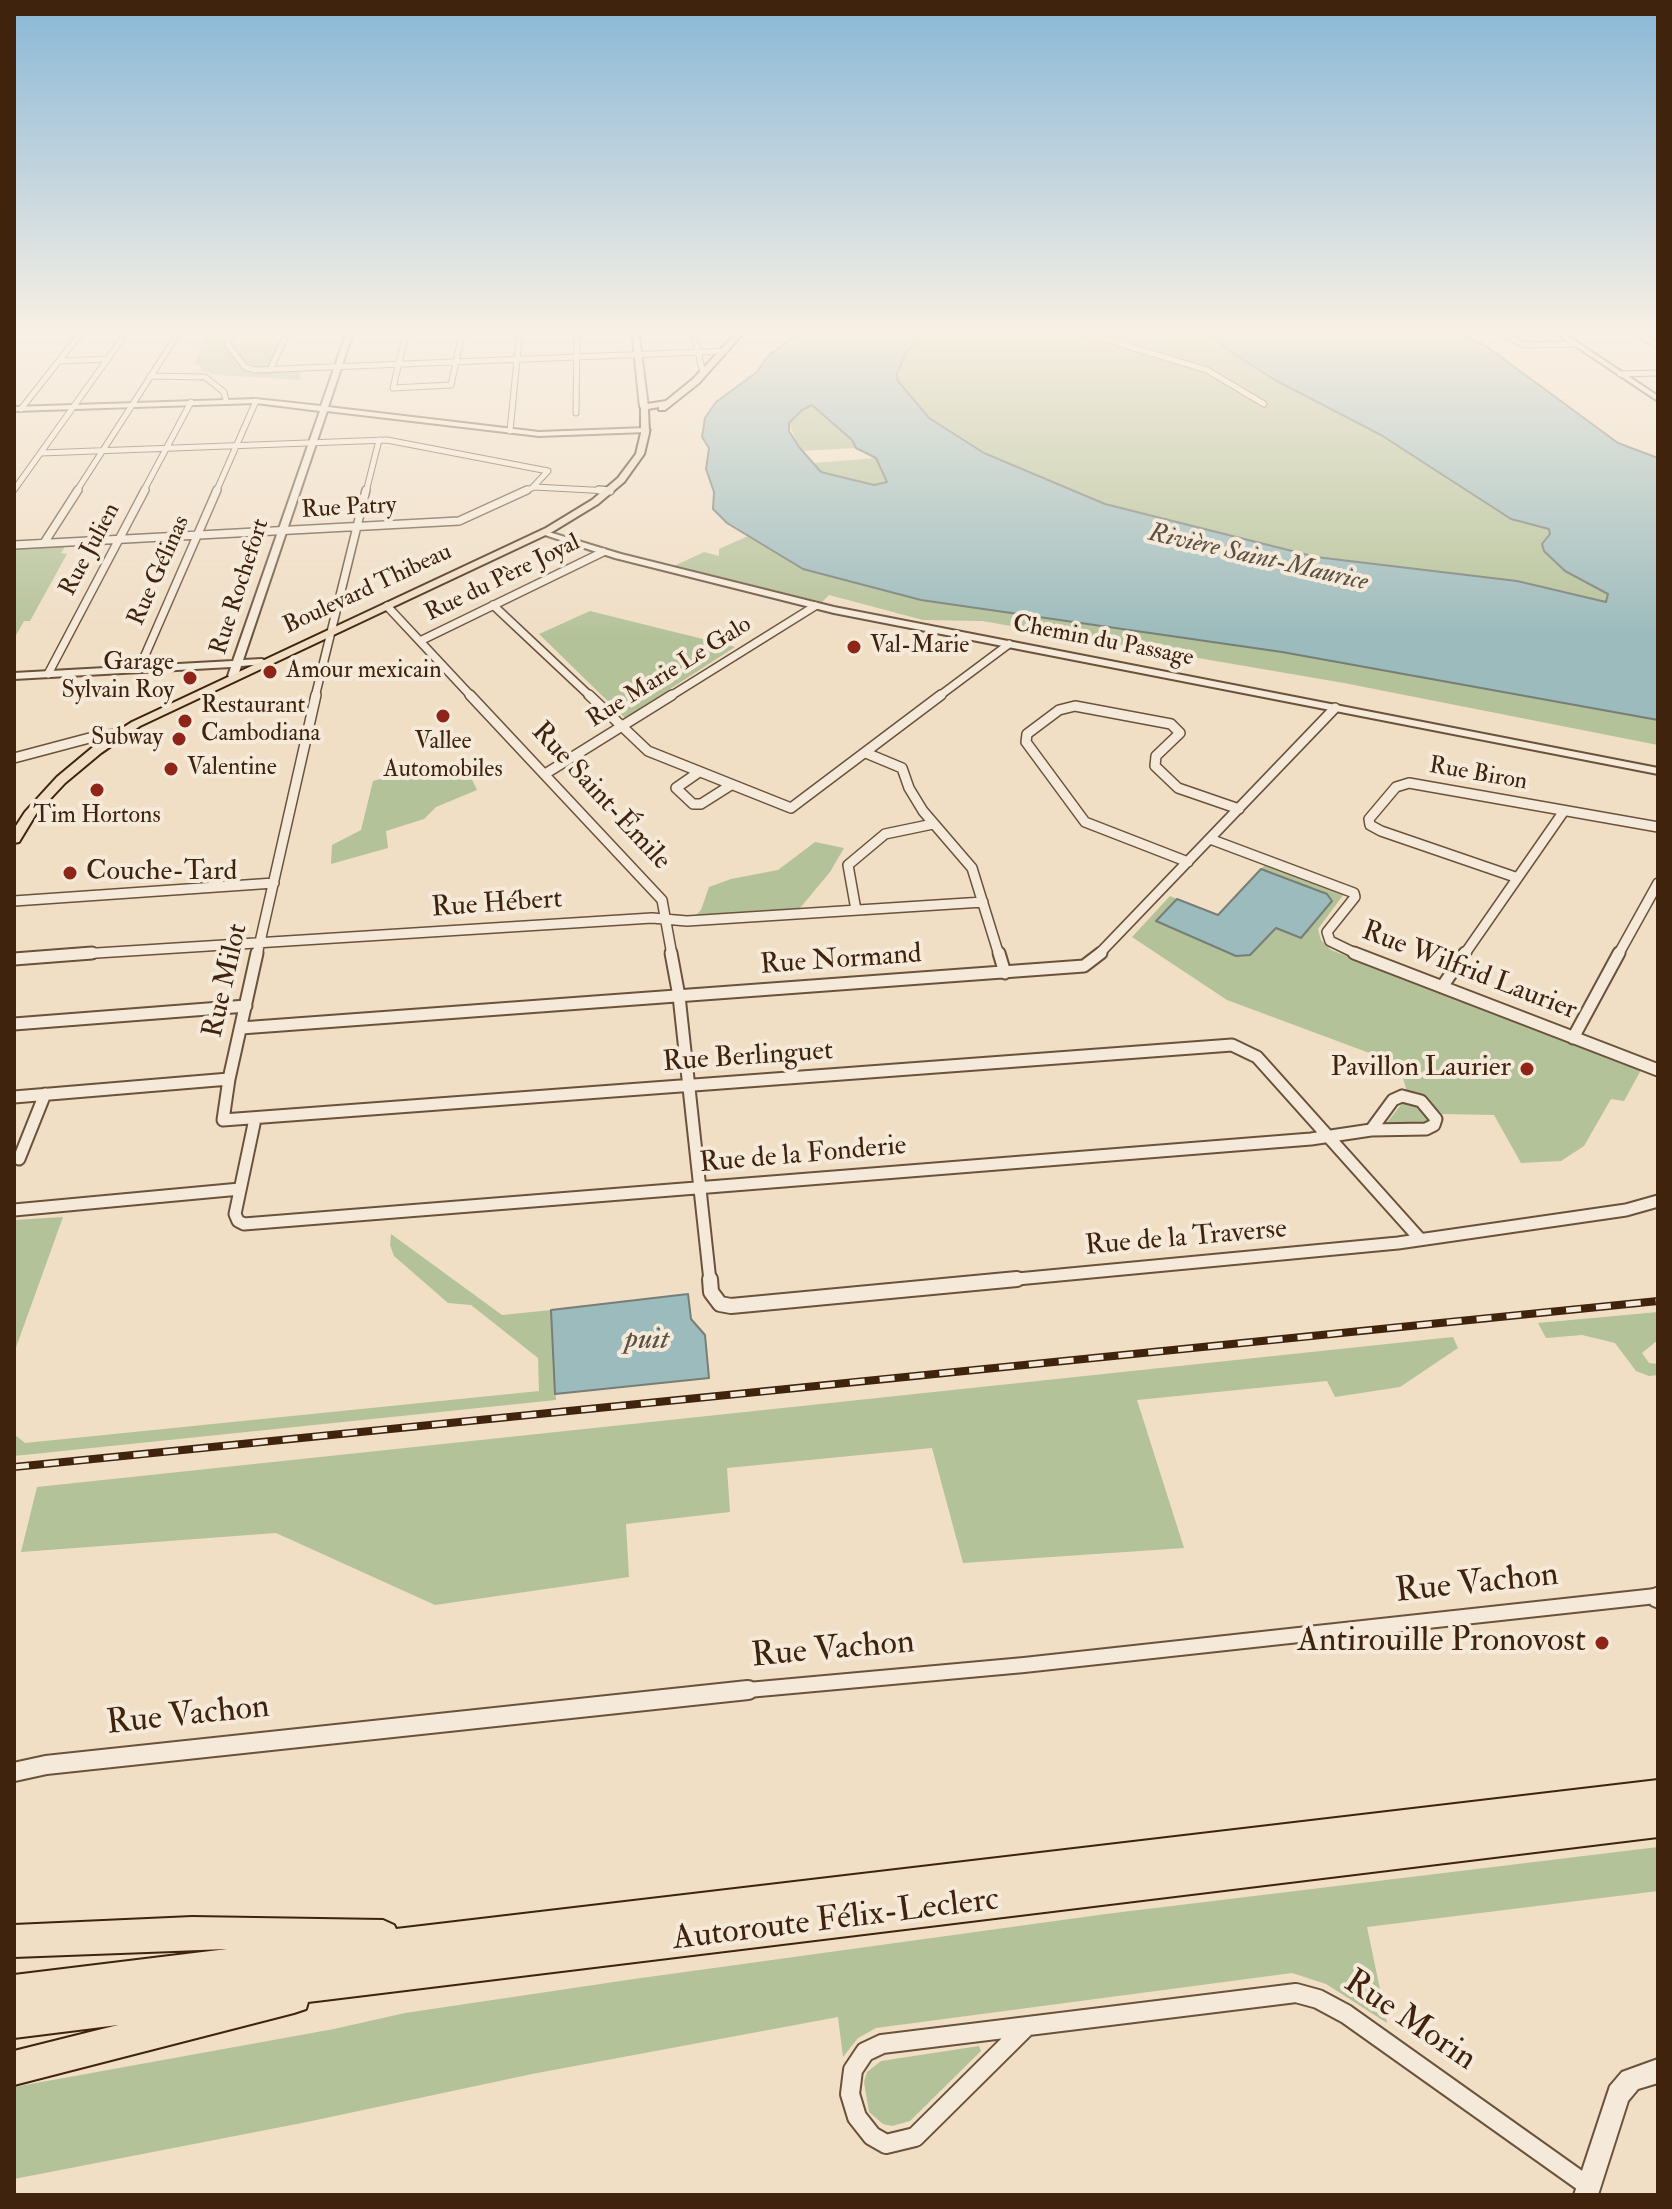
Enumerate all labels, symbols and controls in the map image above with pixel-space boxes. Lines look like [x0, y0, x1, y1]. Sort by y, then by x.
street label: Rue Patry [301, 492, 397, 526]
street label: Rue Julien [55, 499, 127, 601]
street label: Rue Gélinas [123, 511, 197, 631]
street label: Rue Rochefort [205, 515, 277, 659]
water label: Rivière Saint-Maurice [1145, 519, 1371, 599]
street label: Rue du Père Joyal [421, 529, 585, 629]
street label: Boulevard Thibeau [279, 538, 457, 642]
street label: Chemin du Passage [1010, 610, 1196, 674]
street label: Rue Marie Le Galo [583, 611, 757, 735]
place label: Val-Marie [870, 633, 969, 661]
marker: Val-Marie [845, 638, 863, 656]
place label: Garage Sylvain Roy [61, 650, 174, 706]
place label: Amour mexicain [286, 658, 442, 686]
marker: Amour mexicain [261, 663, 279, 681]
marker: Garage Sylvain Roy [181, 669, 199, 687]
place label: Restaurant Cambodiana [201, 693, 320, 749]
marker: Vallee Automobiles [434, 707, 452, 725]
marker: Restaurant Cambodiana [176, 712, 194, 730]
street label: Rue Saint-Émile [523, 716, 677, 878]
place label: Subway [91, 725, 163, 753]
place label: Vallee Automobiles [383, 729, 503, 785]
marker: Subway [170, 730, 188, 748]
street label: Rue Biron [1427, 752, 1529, 798]
place label: Valentine [187, 755, 277, 783]
marker: Valentine [162, 760, 180, 778]
marker: Tim Hortons [88, 781, 106, 799]
place label: Tim Hortons [33, 803, 161, 831]
place label: Couche-Tard [86, 856, 237, 890]
marker: Couche-Tard [61, 864, 79, 882]
street label: Rue Hébert [430, 884, 564, 926]
street label: Rue Wilfrid Laurier [1357, 916, 1581, 1028]
street label: Rue Milot [198, 921, 256, 1041]
street label: Rue Normand [759, 939, 923, 983]
street label: Rue Berlinguet [662, 1035, 834, 1081]
place label: Pavillon Laurier [1330, 1052, 1511, 1086]
marker: Pavillon Laurier [1518, 1060, 1536, 1078]
street label: Rue de la Fonderie [698, 1130, 908, 1182]
street label: Rue de la Traverse [1084, 1213, 1288, 1265]
water label: puit [625, 1324, 669, 1360]
street label: Rue Vachon [1394, 1556, 1560, 1614]
place label: Antirouille Pronovost [1297, 1623, 1586, 1663]
street label: Rue Vachon [750, 1624, 916, 1678]
marker: Antirouille Pronovost [1593, 1634, 1611, 1652]
street label: Rue Vachon [105, 1688, 271, 1746]
street label: Autoroute Félix-Leclerc [670, 1881, 1002, 1961]
street label: Rue Morin [1335, 1963, 1483, 2081]

